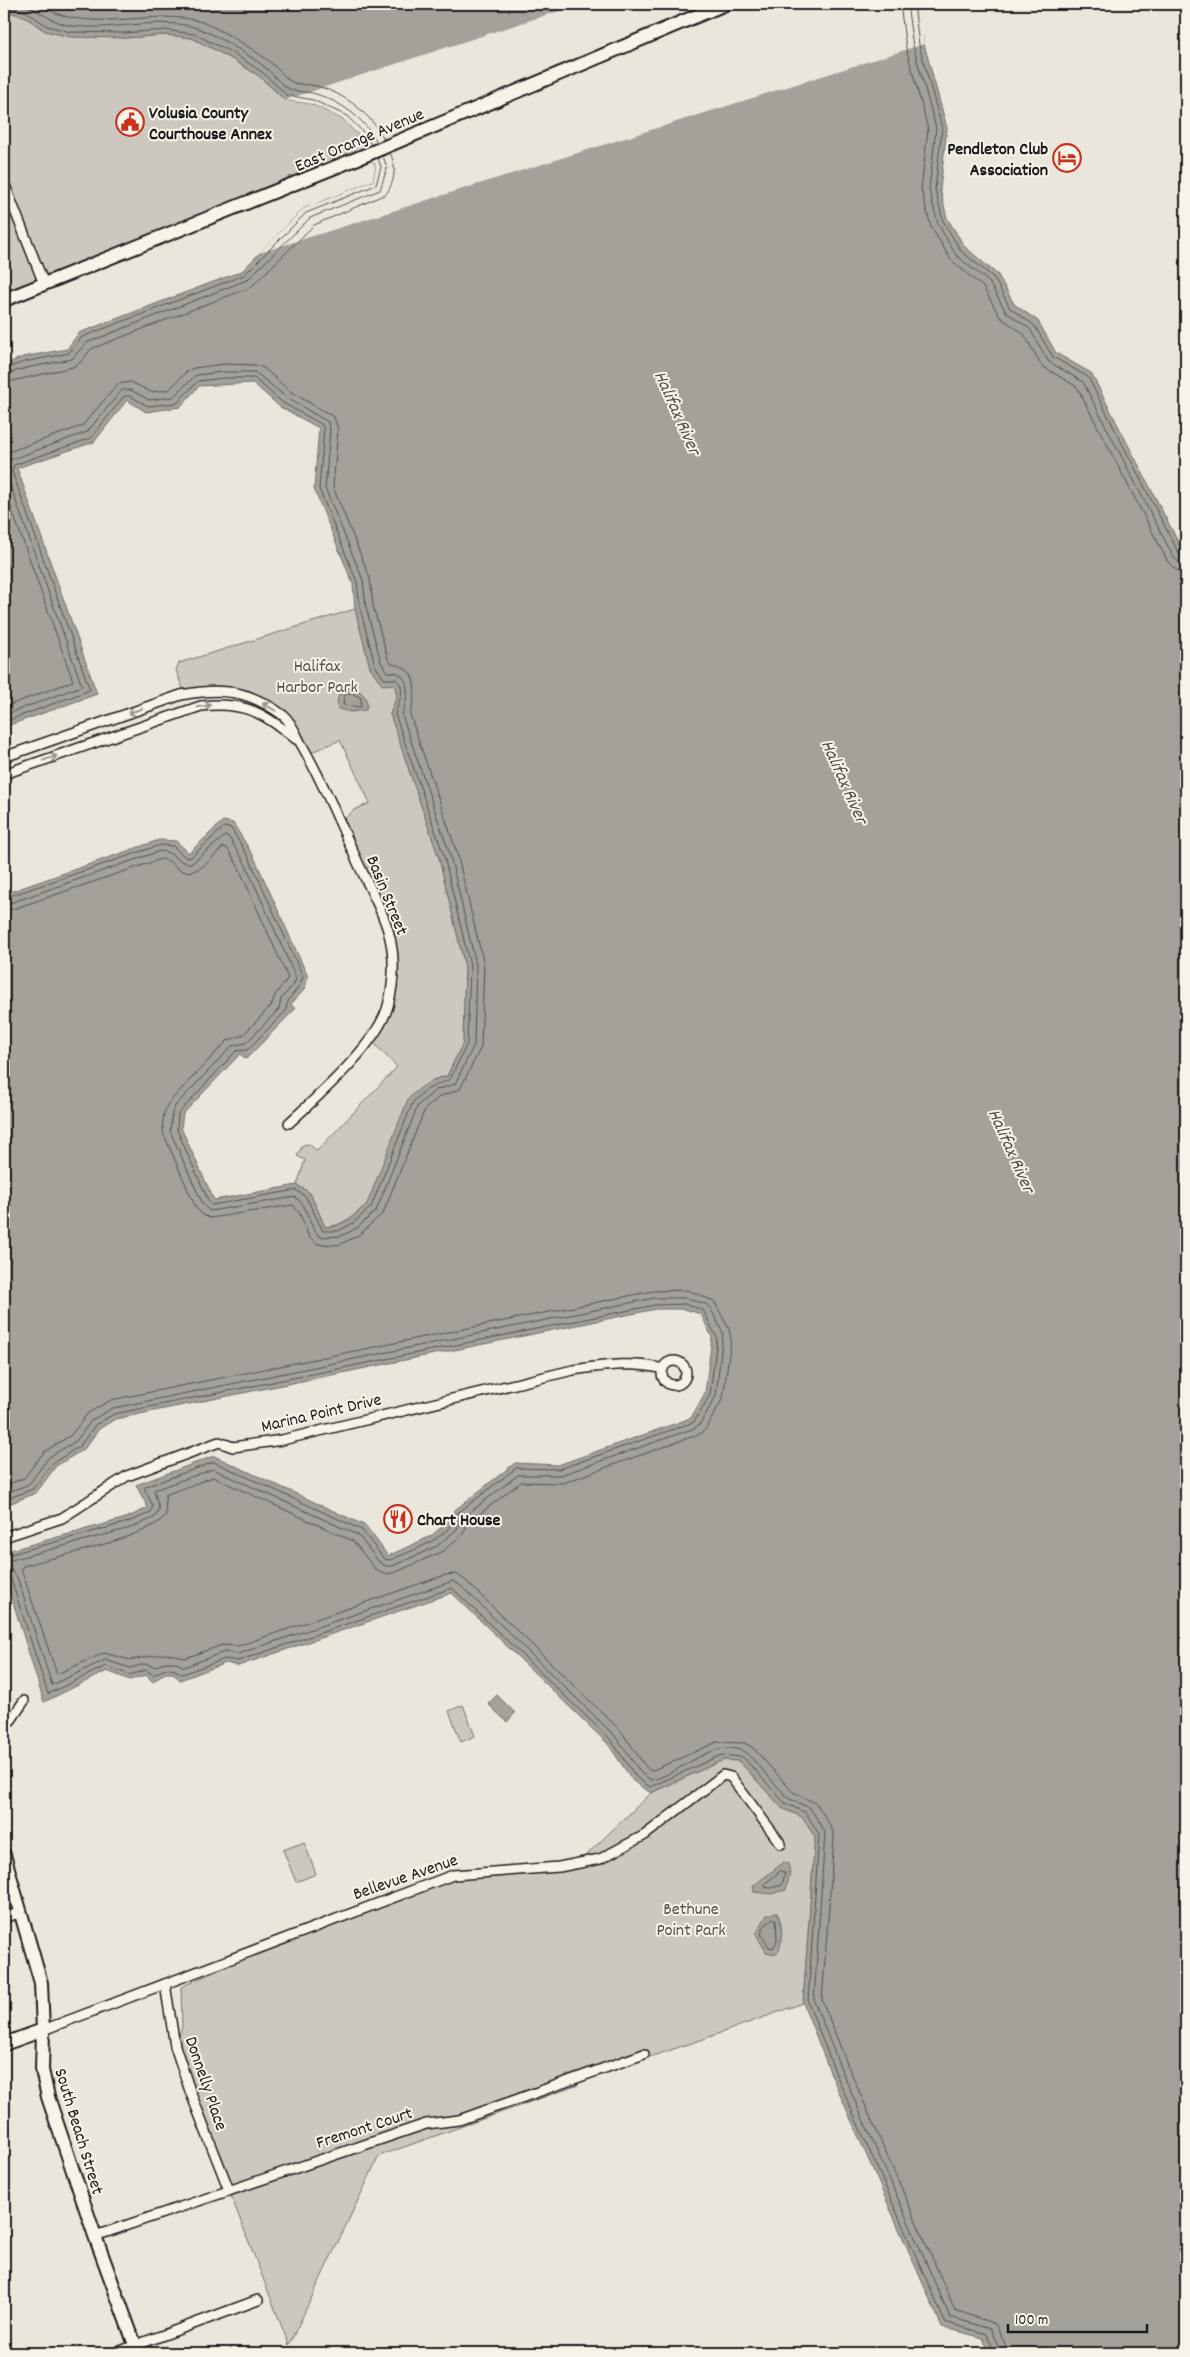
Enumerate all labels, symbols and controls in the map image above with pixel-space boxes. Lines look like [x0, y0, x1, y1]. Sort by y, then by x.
place label: Volusia County Courthouse Annex [149, 102, 272, 148]
street label: East Orange Avenue [292, 103, 428, 180]
public building icon: Volusia County Courthouse Annex [115, 107, 145, 137]
place label: Pendleton Club Association [947, 138, 1048, 184]
hotel icon: Pendleton Club Association [1052, 143, 1082, 173]
water label: Halifax River [645, 367, 707, 462]
park label: Halifax Harbor Park [276, 655, 358, 701]
one-way arrow [195, 701, 211, 711]
one-way arrow [262, 701, 276, 711]
one-way arrow [127, 707, 143, 716]
water label: Halifax River [812, 736, 874, 831]
one-way arrow [41, 753, 57, 762]
street label: Basin Street [358, 852, 413, 940]
water label: Halifax River [979, 1105, 1041, 1200]
street label: Marina Point Drive [259, 1388, 384, 1440]
restaurant icon: Chart House [383, 1504, 413, 1534]
place label: Chart House [417, 1509, 501, 1534]
street label: Bellevue Avenue [350, 1849, 462, 1908]
park label: Bethune Point Park [656, 1898, 726, 1944]
street label: Donnelly Place [177, 2033, 232, 2134]
street label: South Beach Street [47, 2065, 109, 2198]
street label: Fremont Court [313, 2102, 417, 2157]
scale bar [1008, 2302, 1146, 2334]
text: 100 m [1015, 2310, 1048, 2332]

